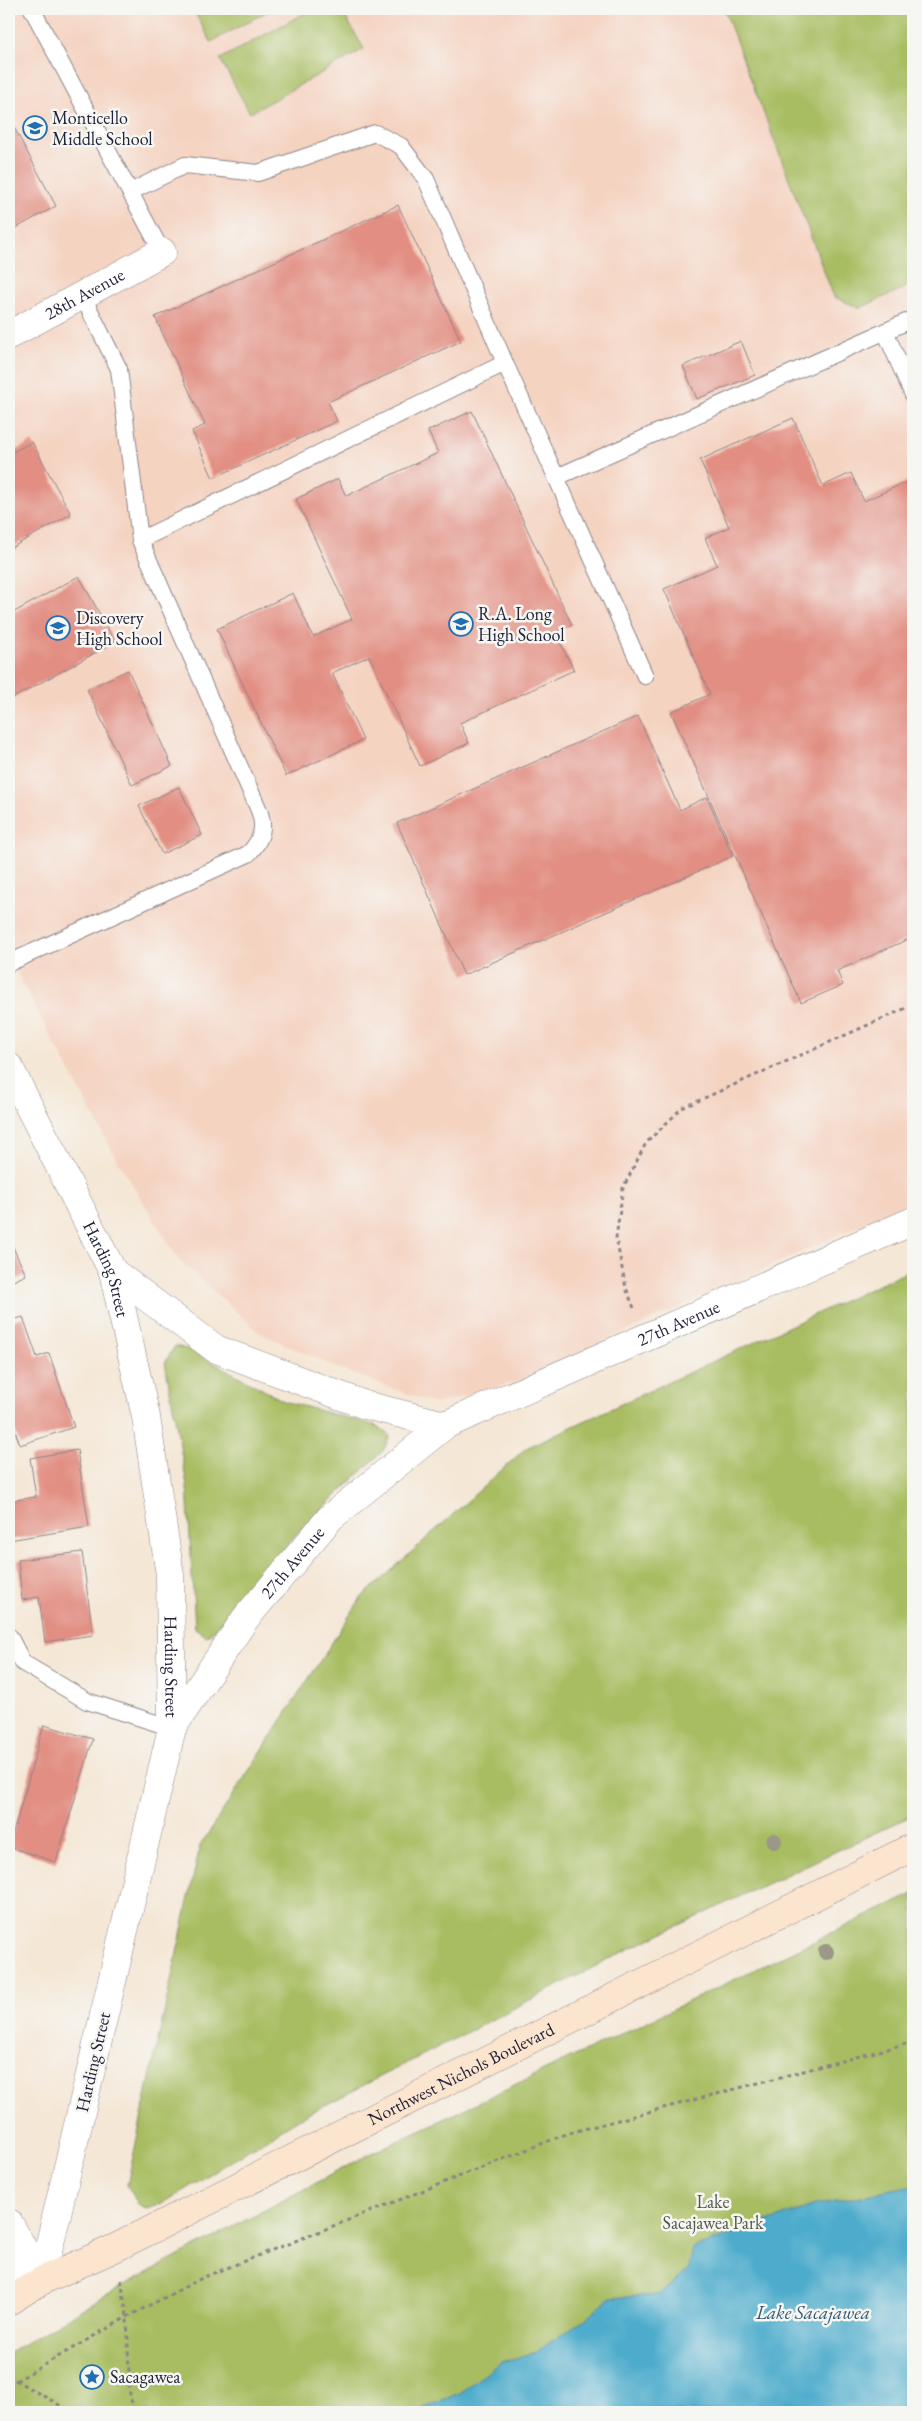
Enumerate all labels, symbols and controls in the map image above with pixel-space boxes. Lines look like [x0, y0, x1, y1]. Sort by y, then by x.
place label: Monticello Middle School [52, 106, 153, 150]
school or university icon: Monticello Middle School [22, 115, 48, 141]
street label: 28th Avenue [40, 263, 128, 325]
place label: R.A. Long High School [478, 602, 565, 646]
place label: Discovery High School [76, 606, 163, 650]
school or university icon: R.A. Long High School [448, 611, 474, 637]
school or university icon: Discovery High School [45, 615, 71, 641]
street label: Harding Street [78, 1217, 135, 1320]
street label: 27th Avenue [634, 1295, 723, 1351]
street label: 27th Avenue [255, 1521, 329, 1603]
street label: Harding Street [160, 1616, 184, 1718]
street label: Harding Street [70, 2009, 115, 2114]
street label: Northwest Nichols Boulevard [364, 2017, 559, 2130]
park label: Lake Sacajawea Park [663, 2190, 764, 2234]
water label: Lake Sacajawea [755, 2300, 870, 2325]
place icon: Sacagawea [79, 2364, 105, 2390]
place label: Sacagawea [110, 2365, 181, 2388]

